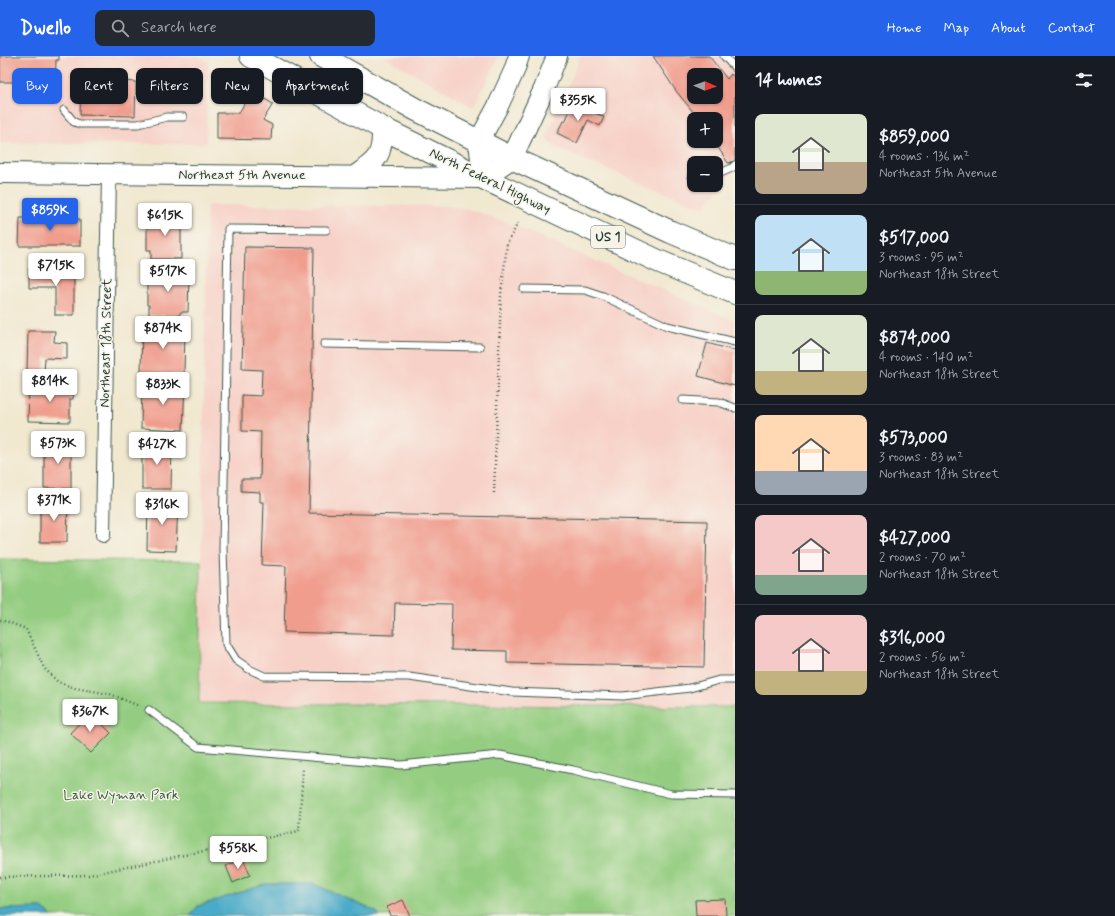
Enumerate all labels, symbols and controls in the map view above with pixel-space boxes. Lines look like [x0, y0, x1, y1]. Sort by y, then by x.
search box [95, 10, 375, 46]
text: Dwello [20, 16, 71, 41]
icon: search [109, 17, 131, 39]
text: Search here [141, 18, 217, 38]
text: Home [887, 19, 921, 37]
text: Map [943, 19, 969, 37]
text: About [991, 19, 1026, 37]
text: Contact [1048, 19, 1095, 37]
chip: Buy [12, 68, 62, 104]
chip: Rent [70, 68, 128, 104]
chip: Filters [136, 68, 203, 104]
chip: New [211, 68, 264, 104]
chip: Apartment [272, 68, 363, 104]
north arrow [687, 68, 723, 104]
map controls [687, 68, 723, 192]
text: 14 homes [755, 69, 822, 91]
icon: filters [1073, 69, 1095, 91]
pin: $355K [550, 88, 606, 122]
text: $355K [560, 92, 596, 109]
button: + [687, 112, 723, 148]
text: $859,000 [879, 126, 950, 148]
icon: home [787, 130, 835, 178]
street label: North Federal Highway [426, 144, 554, 219]
text: 4 rooms · 136 m² [879, 148, 969, 165]
button: − [687, 156, 723, 192]
text: Northeast 5th Avenue [879, 165, 997, 182]
street label: Northeast 5th Avenue [178, 166, 306, 184]
pin: $859K [22, 198, 78, 232]
text: $859K [31, 202, 69, 219]
pin: $615K [137, 203, 193, 237]
text: $615K [147, 207, 183, 224]
road number: US 1 [591, 226, 625, 248]
text: $517,000 [879, 227, 949, 249]
icon: home [787, 231, 835, 279]
text: 3 rooms · 95 m² [879, 249, 963, 266]
pin: $715K [28, 253, 84, 287]
text: $715K [37, 257, 75, 274]
pin: $517K [140, 259, 196, 293]
text: $517K [149, 263, 187, 280]
text: Northeast 18th Street [879, 266, 999, 283]
street label: Northeast 18th Street [96, 277, 116, 408]
pin: $874K [135, 316, 191, 350]
text: $874K [144, 320, 182, 337]
text: $874,000 [879, 327, 950, 349]
icon: home [787, 331, 835, 379]
text: 4 rooms · 140 m² [879, 349, 973, 366]
text: Northeast 18th Street [879, 366, 999, 383]
pin: $814K [22, 369, 78, 403]
pin: $833K [135, 372, 191, 406]
text: $814K [31, 373, 69, 390]
text: $833K [146, 376, 180, 393]
text: $573,000 [879, 427, 948, 449]
pin: $573K [30, 431, 86, 465]
icon: home [787, 431, 835, 479]
pin: $427K [129, 432, 185, 466]
text: $573K [40, 435, 76, 452]
text: $427K [138, 436, 176, 453]
text: 3 rooms · 83 m² [879, 449, 963, 466]
text: Northeast 18th Street [879, 466, 999, 483]
pin: $371K [26, 488, 82, 522]
text: $371K [37, 492, 71, 509]
pin: $316K [134, 492, 190, 526]
text: $316K [145, 496, 179, 513]
text: $427,000 [879, 527, 951, 549]
icon: home [787, 531, 835, 579]
text: 2 rooms · 70 m² [879, 549, 966, 566]
text: Northeast 18th Street [879, 566, 999, 583]
text: $316,000 [879, 627, 945, 649]
icon: home [787, 631, 835, 679]
text: 2 rooms · 56 m² [879, 649, 966, 666]
text: Northeast 18th Street [879, 666, 999, 683]
pin: $367K [62, 699, 118, 733]
text: $367K [71, 703, 109, 720]
park label: Lake Wyman Park [63, 786, 179, 804]
pin: $558K [210, 836, 266, 870]
text: $558K [219, 840, 257, 857]

